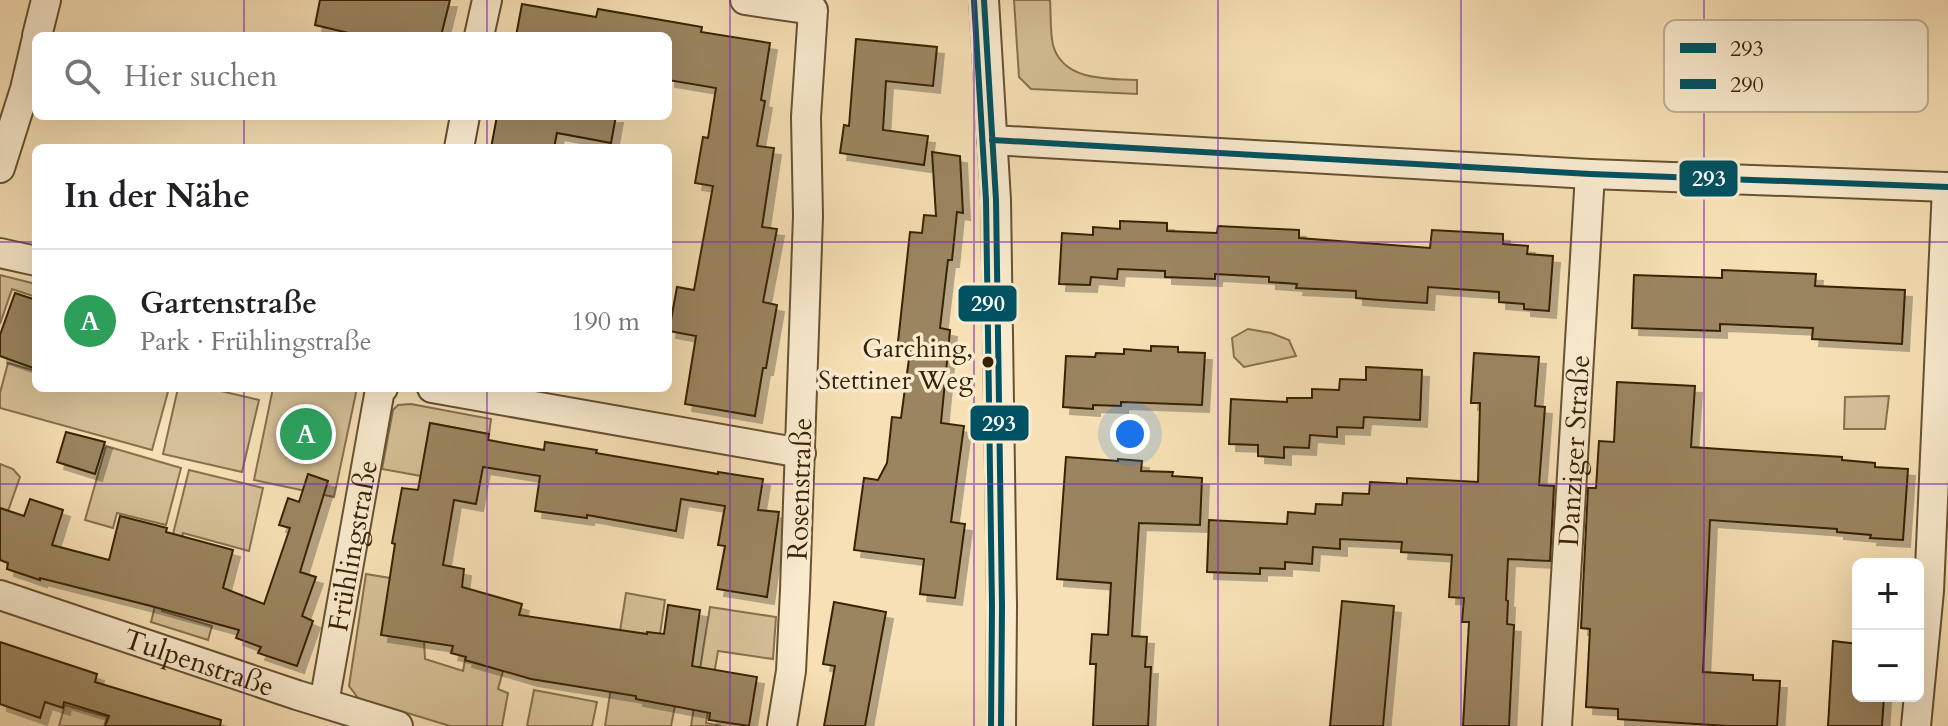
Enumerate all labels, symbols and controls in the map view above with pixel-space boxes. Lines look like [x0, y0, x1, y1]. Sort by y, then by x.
legend [1664, 20, 1928, 112]
search box [32, 32, 672, 120]
text: 293 [1730, 34, 1764, 64]
icon: search [60, 54, 104, 98]
text: Hier suchen [124, 56, 277, 97]
text: 290 [1730, 70, 1764, 100]
line badge: 293 [1678, 159, 1739, 198]
text: 293 [1692, 164, 1726, 194]
text: In der Nähe [64, 173, 250, 219]
text: Gartenstraße [140, 283, 317, 324]
line badge: 290 [957, 284, 1018, 323]
text: 290 [971, 289, 1005, 319]
text: A [80, 304, 100, 339]
text: 190 m [571, 304, 640, 339]
text: Park · Frühlingstraße [140, 324, 372, 359]
place label: Garching, Stettiner Weg [818, 331, 973, 398]
marker: Garching, Stettiner Weg [980, 354, 996, 370]
street label: Danziger Straße [1550, 354, 1599, 547]
pin: A [280, 404, 332, 464]
line badge: 293 [969, 404, 1030, 442]
text: 293 [982, 409, 1016, 439]
your location [1110, 414, 1150, 454]
street label: Rosenstraße [779, 417, 821, 561]
street label: Frühlingstraße [319, 457, 387, 634]
map controls [1852, 558, 1924, 702]
button: + [1852, 558, 1924, 630]
street label: Tulpenstraße [118, 620, 279, 706]
button: − [1852, 630, 1924, 702]

